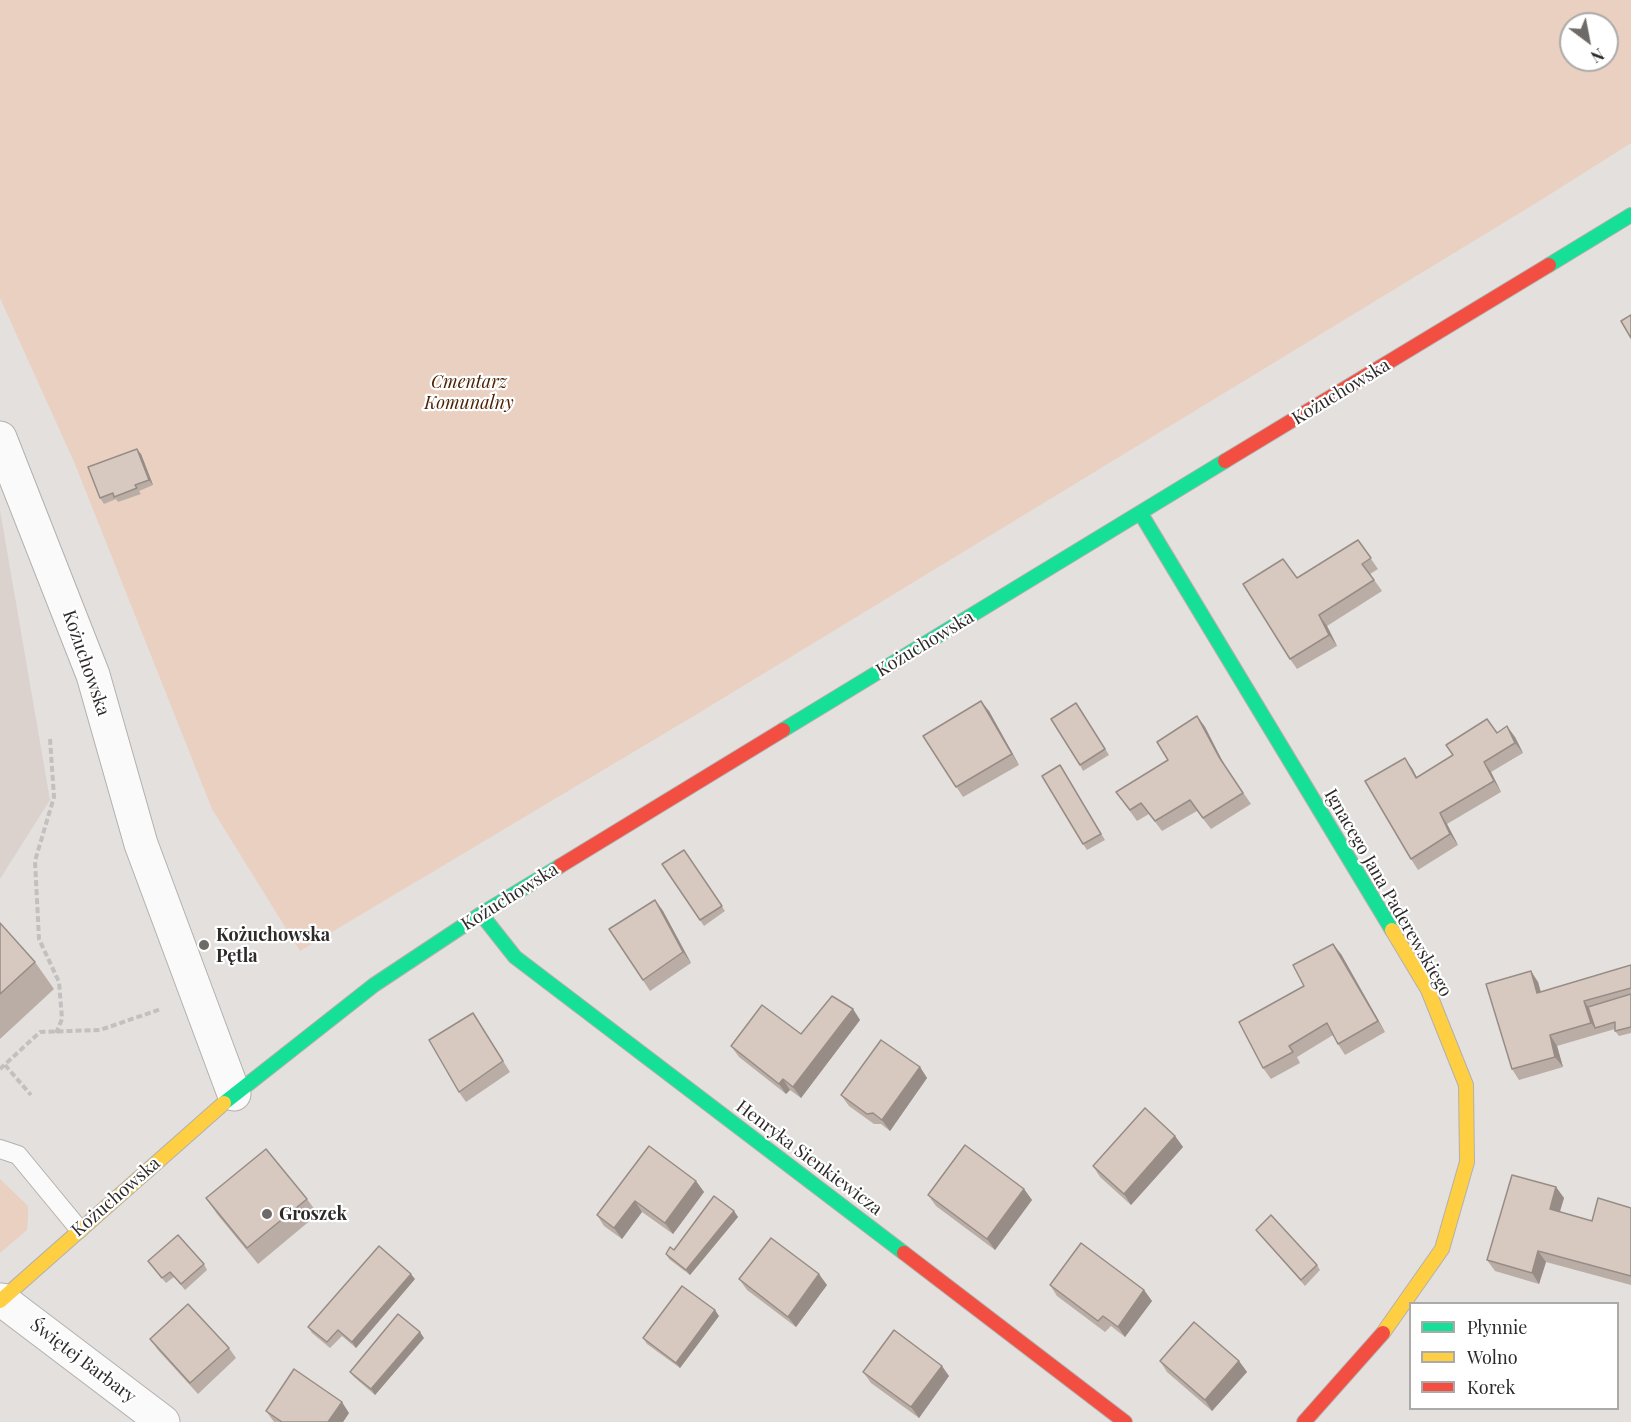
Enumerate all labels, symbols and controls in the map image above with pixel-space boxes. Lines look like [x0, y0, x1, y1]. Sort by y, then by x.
north arrow [1559, 12, 1619, 72]
text: N [1587, 44, 1608, 68]
street label: Kożuchowska [1288, 354, 1394, 430]
park label: Cmentarz Komunalny [424, 371, 514, 413]
street label: Kożuchowska [872, 606, 978, 682]
street label: Kożuchowska [58, 607, 114, 719]
street label: Ignacego Jana Paderewskiego [1320, 785, 1456, 1001]
street label: Kożuchowska [458, 859, 562, 935]
place label: Kożuchowska Pętla [216, 924, 330, 966]
marker: Kożuchowska Pętla [197, 938, 211, 952]
street label: Henryka Sienkiewicza [732, 1096, 886, 1220]
street label: Kożuchowska [67, 1153, 165, 1241]
place label: Groszek [279, 1203, 347, 1225]
marker: Groszek [260, 1207, 274, 1221]
legend [1409, 1302, 1619, 1410]
street label: Świętej Barbary [26, 1314, 140, 1408]
text: Płynnie [1467, 1315, 1527, 1339]
text: Wolno [1467, 1345, 1518, 1369]
text: Korek [1467, 1375, 1515, 1399]

